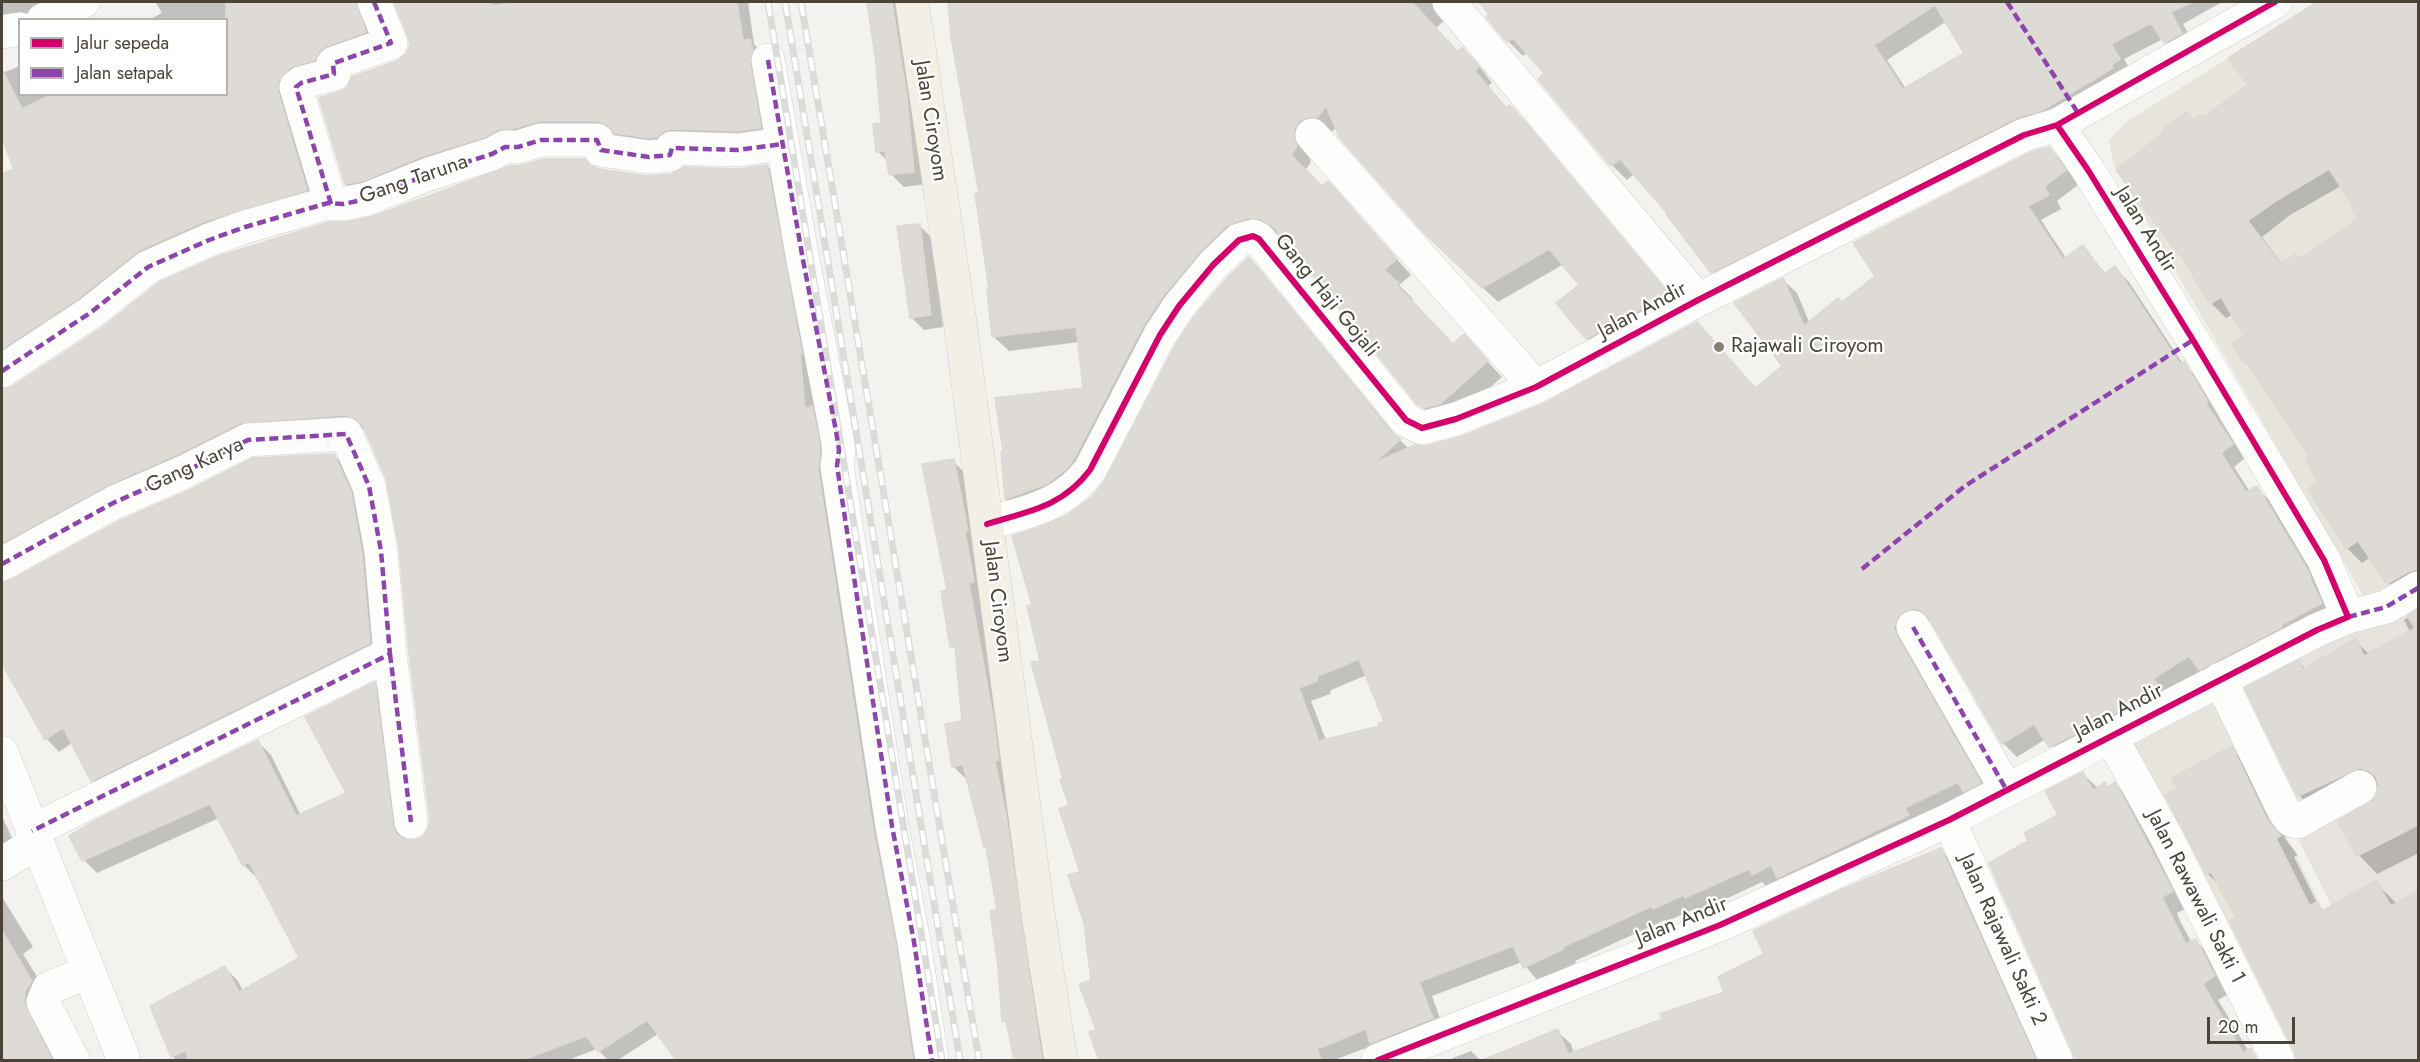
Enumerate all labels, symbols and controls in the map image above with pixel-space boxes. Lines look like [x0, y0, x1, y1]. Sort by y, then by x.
legend [18, 18, 228, 96]
text: Jalur sepeda [76, 30, 169, 56]
street label: Jalan Ciroyom [908, 59, 952, 183]
text: Jalan setapak [76, 60, 173, 86]
street label: Gang Taruna [357, 150, 471, 210]
street label: Jalan Andir [2109, 182, 2181, 278]
street label: Gang Haji Gojali [1269, 229, 1383, 363]
street label: Jalan Andir [1594, 277, 1692, 345]
place label: Rajawali Ciroyom [1731, 334, 1884, 360]
marker: Rajawali Ciroyom [1712, 340, 1726, 354]
street label: Gang Karya [142, 432, 248, 500]
street label: Jalan Ciroyom [977, 540, 1017, 664]
street label: Jalan Andir [2070, 679, 2168, 745]
street label: Jalan Rawawali Sakti 1 [2140, 806, 2250, 988]
street label: Jalan Rajawali Sakti 2 [1953, 850, 2051, 1030]
street label: Jalan Andir [1632, 892, 1732, 952]
scale bar [2210, 1005, 2298, 1043]
text: 20 m [2218, 1014, 2258, 1040]

